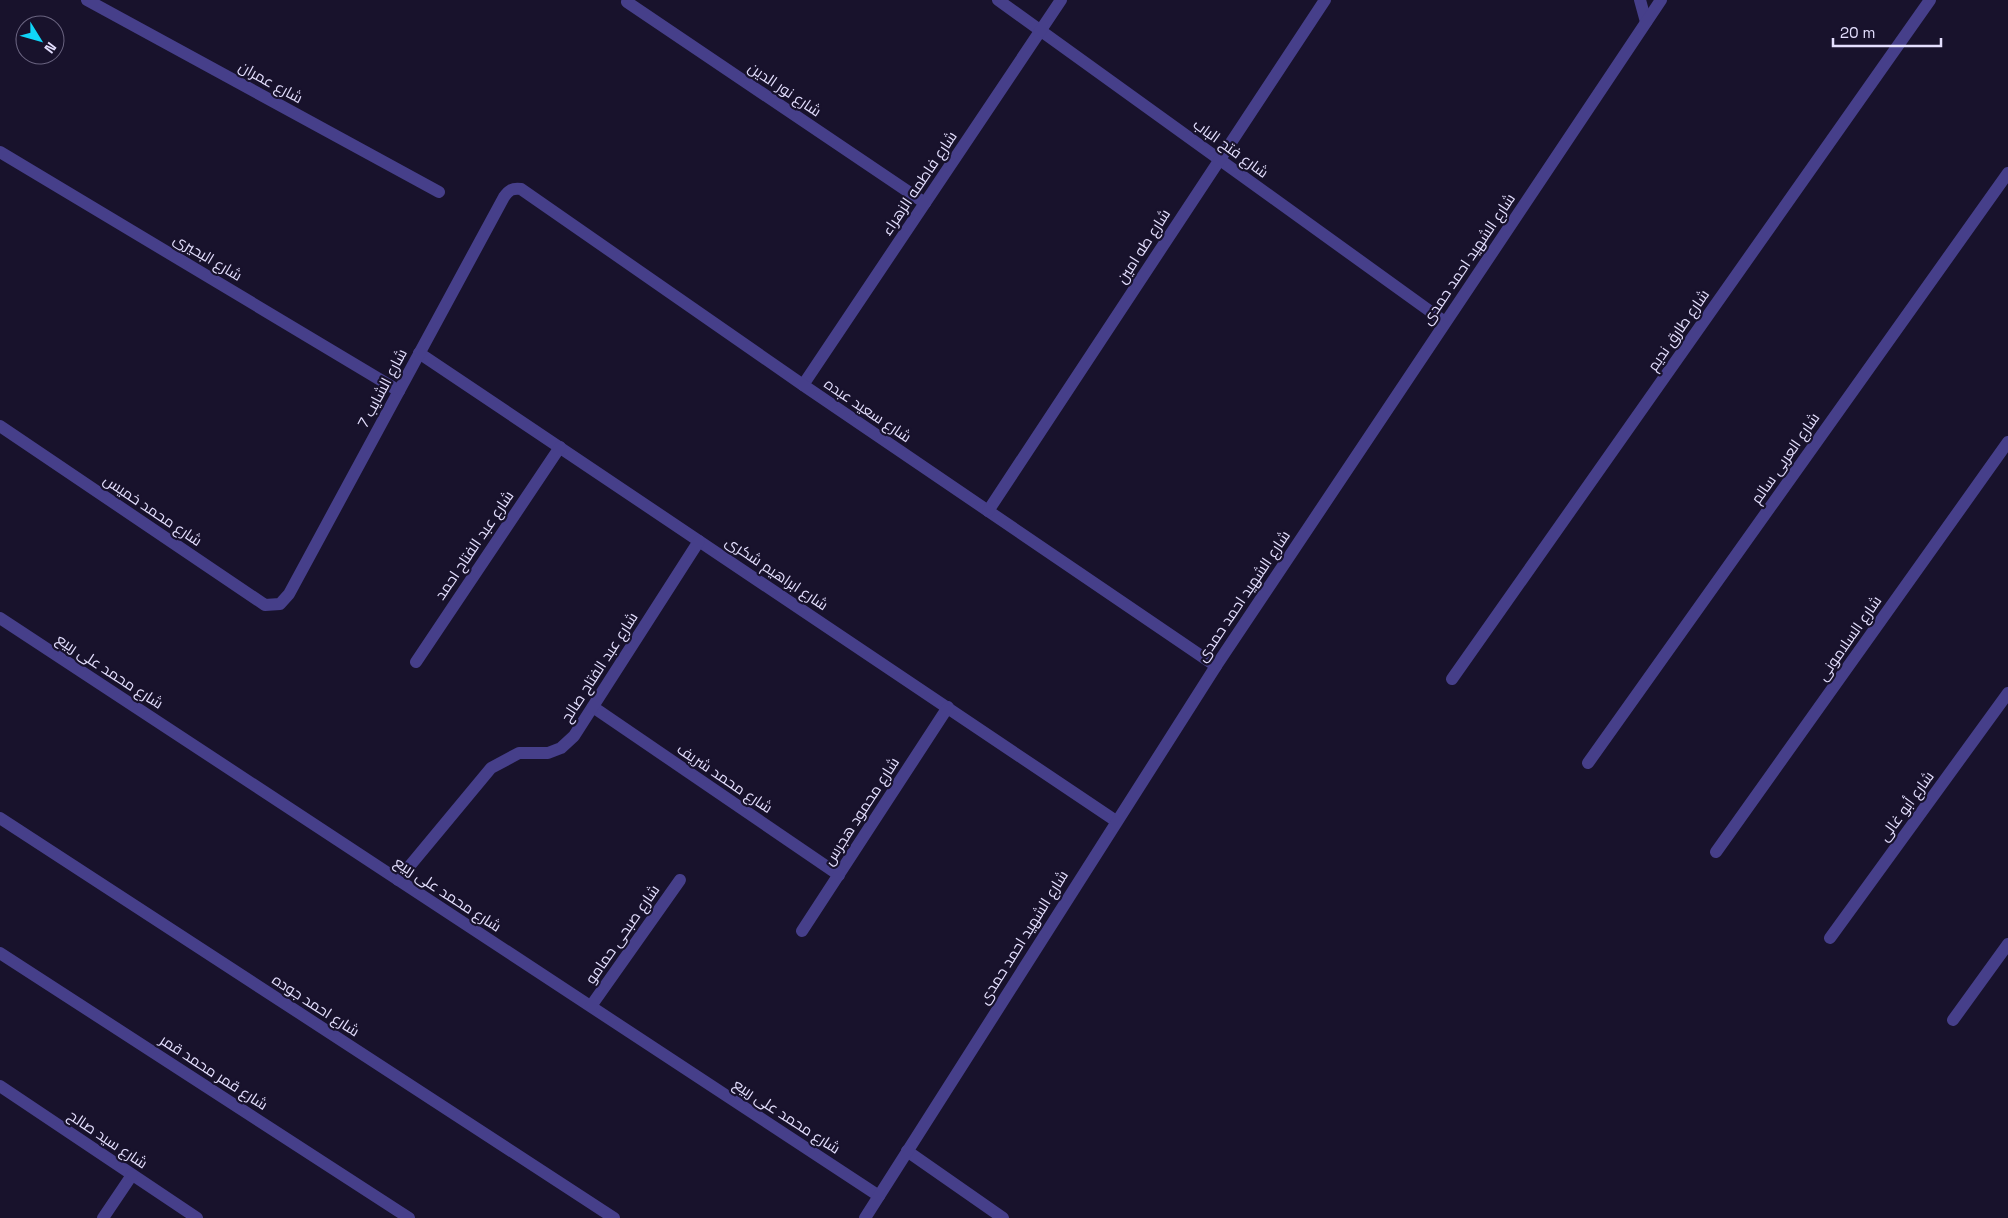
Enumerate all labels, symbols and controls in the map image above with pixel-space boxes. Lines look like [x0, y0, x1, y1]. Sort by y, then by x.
north arrow [15, 15, 65, 65]
scale bar [1833, 15, 1940, 47]
text: 20 m [1840, 23, 1875, 42]
text: N [40, 39, 60, 57]
street label: شارع عمران [235, 57, 306, 109]
street label: شارع نور الدين [744, 58, 825, 122]
street label: شارع فتح الباب [1188, 114, 1272, 183]
street label: شارع فاطمه الزهراء [877, 127, 963, 240]
street label: شارع الشهيد احمد حمدى [1417, 190, 1521, 329]
street label: شارع طه امين [1112, 205, 1176, 288]
street label: شارع البحيرى [169, 229, 246, 287]
street label: شارع طارق نديم [1643, 286, 1715, 376]
street label: شارع الشايب 7 [353, 345, 413, 432]
street label: شارع سعيد عبده [820, 374, 915, 448]
street label: شارع العربى سالم [1747, 409, 1825, 508]
street label: شارع محمد خميس [99, 470, 206, 552]
street label: شارع عبد الفتاح احمد [430, 487, 519, 604]
street label: شارع الشهيد احمد حمدى [1192, 527, 1296, 666]
street label: شارع ابراهيم شكرى [721, 532, 832, 616]
street label: شارع السلامونى [1813, 592, 1887, 685]
street label: شارع عبد الفتاح صالح [556, 608, 643, 727]
street label: شارع محمد على ربيع [52, 629, 167, 714]
street label: شارع محمد شريف [672, 739, 776, 819]
street label: شارع محمود هجرس [819, 753, 905, 870]
street label: شارع أبو غالى [1874, 767, 1939, 846]
street label: شارع محمد على ربيع [390, 852, 505, 937]
street label: شارع الشهيد احمد حمدى [974, 866, 1074, 1009]
street label: شارع صبحى حمامو [581, 881, 665, 989]
street label: شارع احمد جوده [268, 970, 363, 1042]
street label: شارع قمر محمد قمر [155, 1029, 272, 1116]
street label: شارع محمد على ربيع [729, 1074, 844, 1159]
street label: شارع سيد صالح [63, 1105, 151, 1174]

